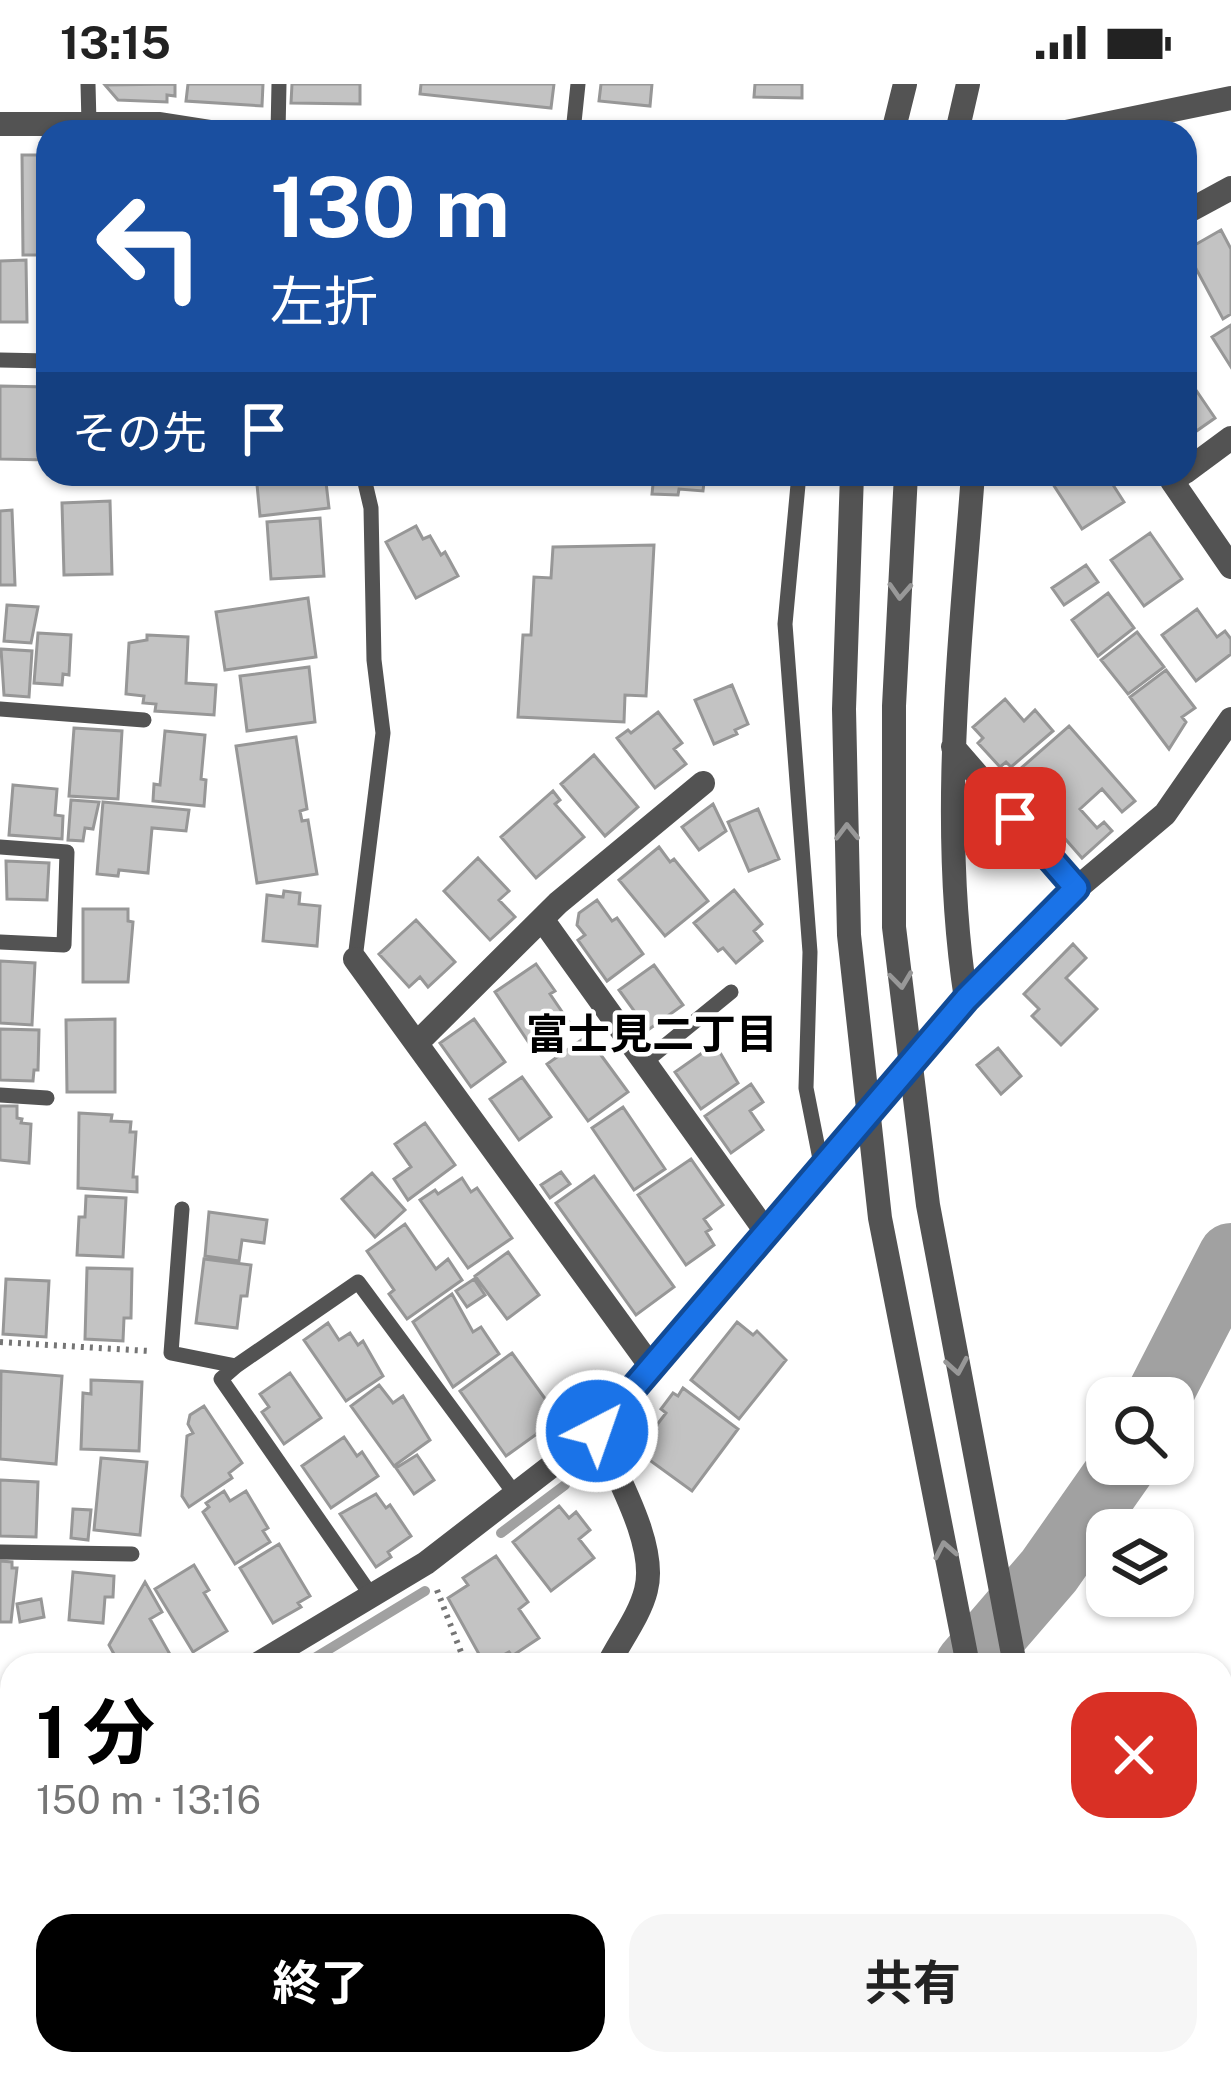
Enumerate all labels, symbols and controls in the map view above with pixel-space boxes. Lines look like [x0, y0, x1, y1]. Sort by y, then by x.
text: 13:15 [60, 16, 171, 69]
text: 130 m [270, 157, 510, 256]
icon: left [72, 168, 228, 324]
text: 左折 [270, 270, 378, 333]
icon: arrive [231, 396, 297, 462]
text: その先 [72, 406, 207, 459]
one-way arrow [887, 582, 913, 601]
pin [964, 767, 1066, 869]
icon: arrive [982, 785, 1048, 851]
one-way arrow [834, 822, 860, 841]
one-way arrow [887, 970, 913, 990]
district label: 富士見二丁目 [526, 1009, 778, 1058]
one-way arrow [943, 1356, 969, 1376]
position arrow [534, 1368, 660, 1494]
map controls [1086, 1377, 1194, 1617]
button: search [1086, 1377, 1194, 1485]
button: layers [1086, 1509, 1194, 1617]
one-way arrow [933, 1541, 959, 1561]
text: 1 分 [36, 1690, 155, 1774]
button: close [1071, 1692, 1197, 1818]
text: 150 m · 13:16 [36, 1777, 261, 1823]
button: 終了 [36, 1914, 605, 2052]
button: 共有 [629, 1914, 1197, 2052]

